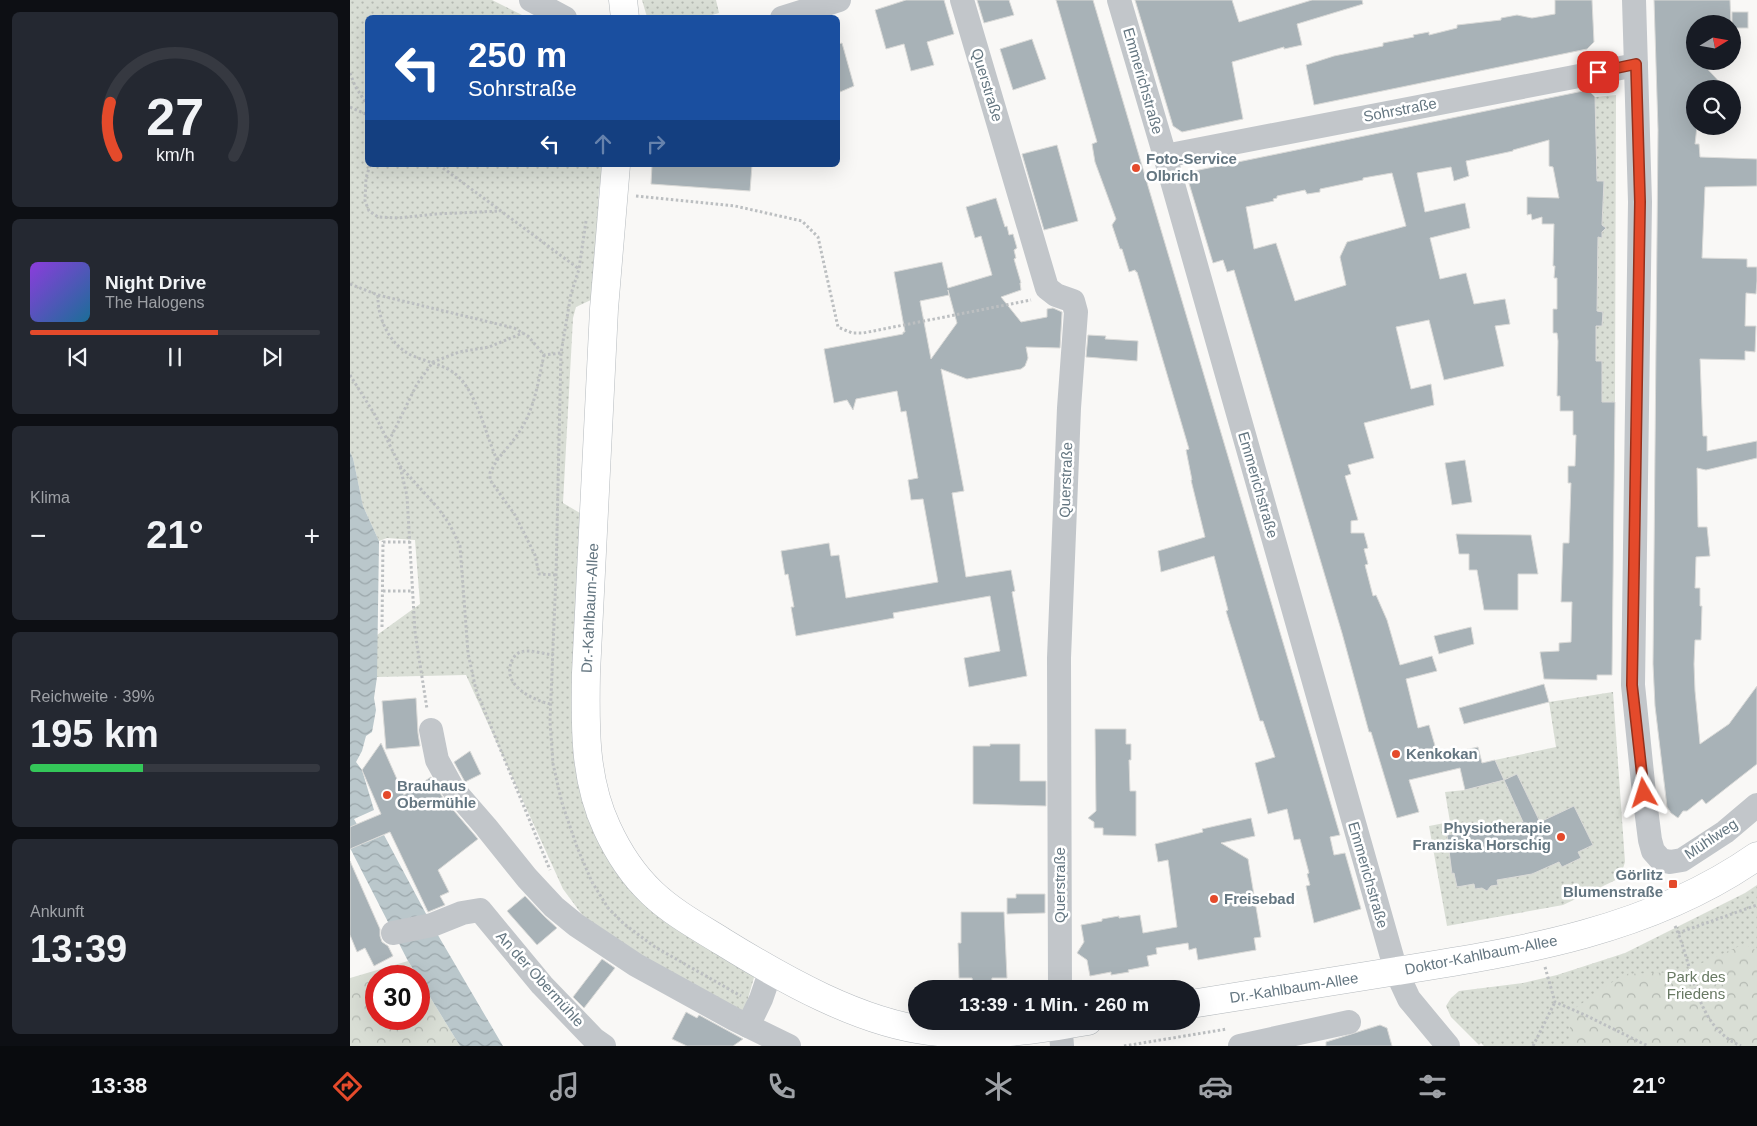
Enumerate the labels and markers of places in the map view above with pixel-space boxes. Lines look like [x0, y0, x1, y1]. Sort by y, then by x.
pin [1577, 51, 1619, 93]
place label: Foto-Service Olbrich [1146, 150, 1237, 184]
marker: Foto-Service Olbrich [1130, 162, 1142, 174]
place label: Kenkokan [1406, 745, 1478, 762]
marker: Kenkokan [1390, 748, 1402, 760]
place label: Brauhaus Obermühle [397, 777, 476, 811]
marker: Brauhaus Obermühle [381, 789, 393, 801]
place label: Physiotherapie Franziska Horschig [1413, 819, 1551, 853]
marker: Physiotherapie Franziska Horschig [1555, 831, 1567, 843]
place label: Görlitz Blumenstraße [1563, 866, 1663, 900]
marker: Görlitz Blumenstraße [1667, 878, 1679, 890]
place label: Freisebad [1224, 890, 1295, 907]
marker: Freisebad [1208, 893, 1220, 905]

